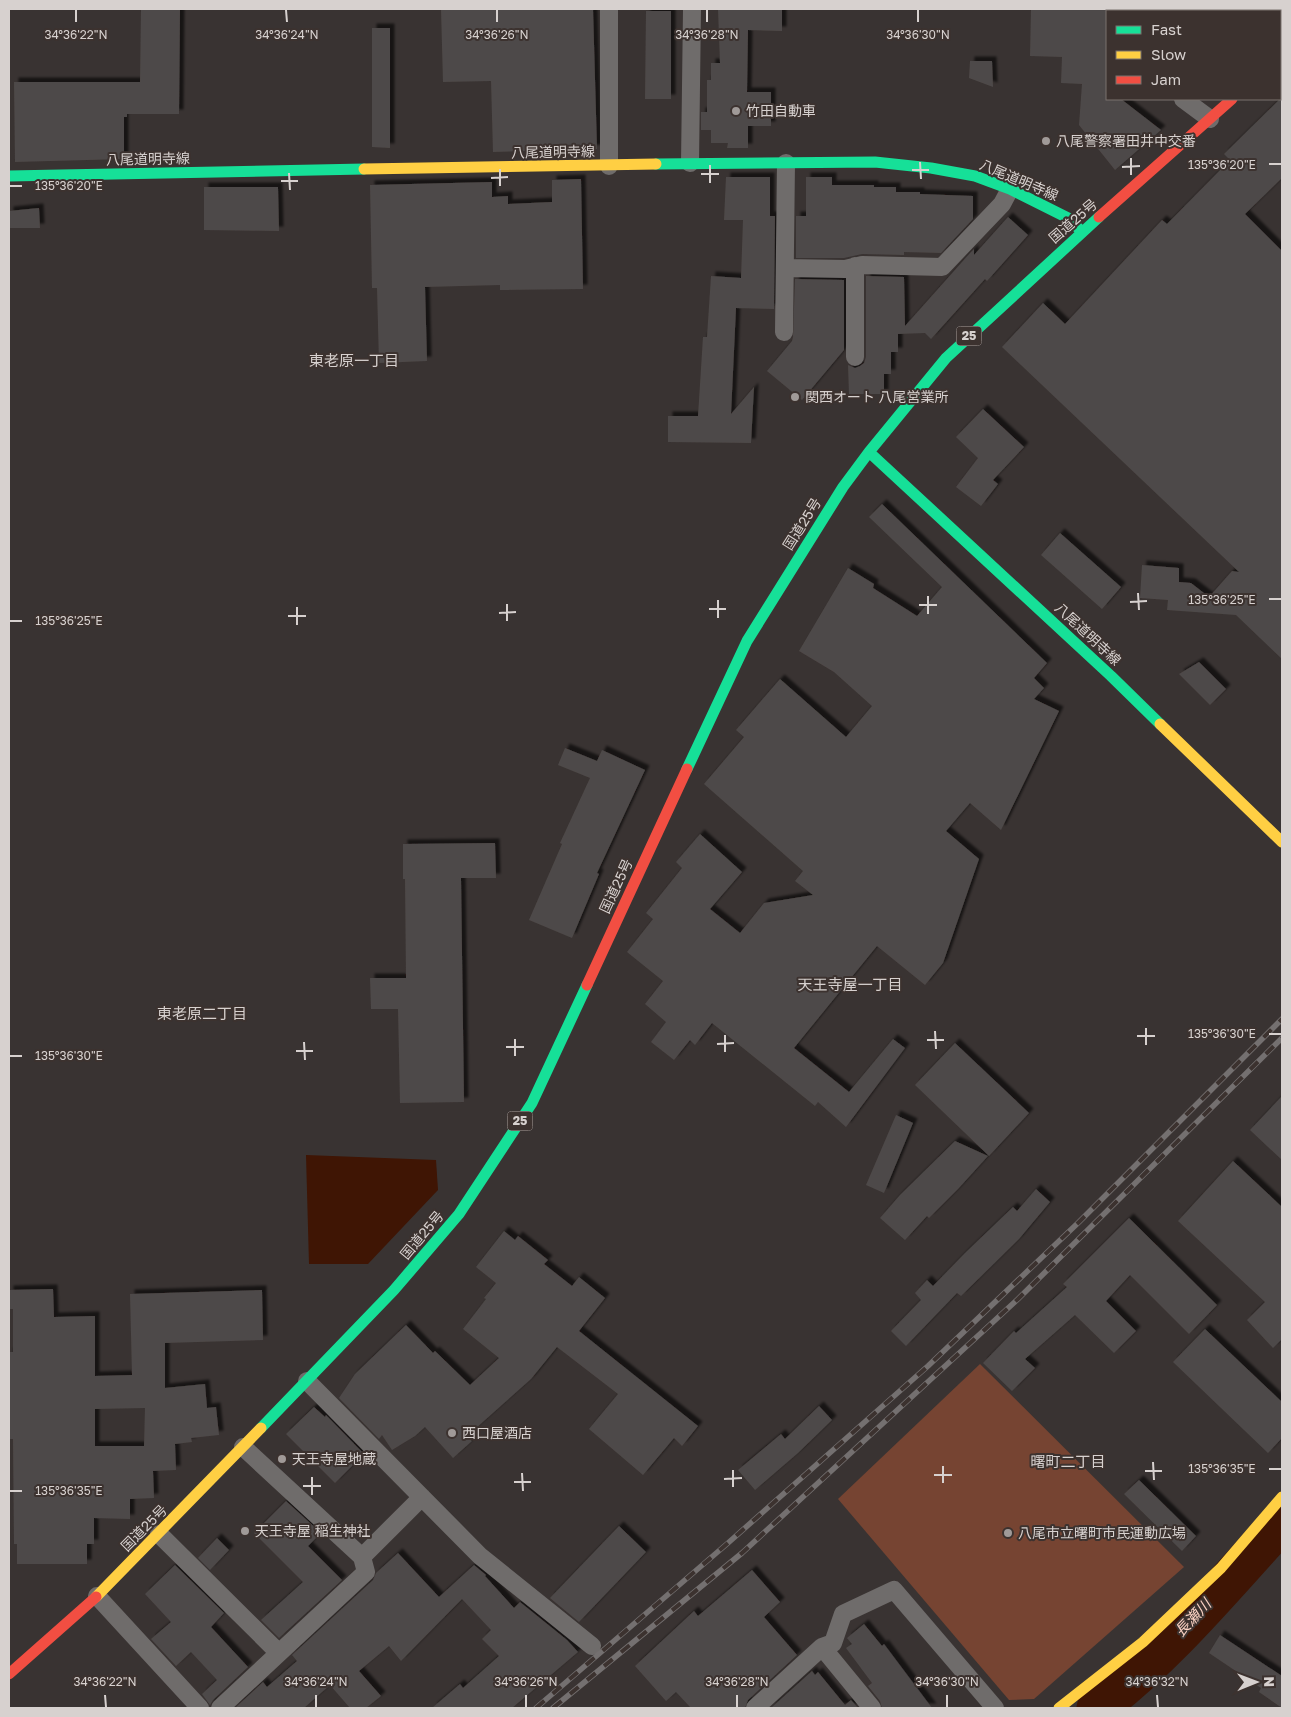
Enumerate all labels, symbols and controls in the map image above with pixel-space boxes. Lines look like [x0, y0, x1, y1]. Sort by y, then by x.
legend [1106, 10, 1281, 100]
text: Fast [1151, 20, 1182, 38]
text: 34°36'22"N [44, 27, 108, 42]
text: 34°36'24"N [255, 27, 319, 42]
text: 34°36'26"N [465, 27, 529, 42]
text: 34°36'28"N [675, 27, 739, 42]
text: 34°36'30"N [886, 27, 950, 42]
text: Slow [1151, 45, 1186, 63]
text: Jam [1151, 70, 1181, 88]
place label: 竹田自動車 [746, 102, 816, 119]
marker: 竹田自動車 [730, 105, 742, 117]
place label: 八尾警察署田井中交番 [1056, 132, 1196, 149]
marker: 八尾警察署田井中交番 [1040, 135, 1052, 147]
street label: 八尾道明寺線 [511, 142, 595, 161]
street label: 八尾道明寺線 [106, 149, 190, 168]
street label: 八尾道明寺線 [977, 155, 1061, 204]
text: 135°36'20"E [1188, 157, 1256, 172]
text: 135°36'20"E [35, 178, 103, 193]
street label: 国道25号 [1045, 195, 1100, 246]
road number: 25 [956, 326, 982, 346]
district label: 東老原一丁目 [309, 351, 399, 369]
place label: 関西オート 八尾営業所 [805, 388, 949, 405]
marker: 関西オート 八尾営業所 [789, 391, 801, 403]
street label: 国道25号 [779, 495, 824, 553]
text: 135°36'25"E [1188, 592, 1256, 607]
street label: 八尾道明寺線 [1052, 599, 1125, 668]
text: 135°36'25"E [35, 613, 103, 628]
street label: 国道25号 [596, 856, 636, 916]
district label: 天王寺屋一丁目 [797, 975, 903, 993]
district label: 東老原二丁目 [157, 1004, 247, 1022]
text: 135°36'30"E [1188, 1026, 1256, 1041]
text: 135°36'30"E [35, 1048, 103, 1063]
road number: 25 [508, 1112, 532, 1130]
street label: 国道25号 [396, 1207, 447, 1262]
place label: 西口屋酒店 [462, 1424, 532, 1441]
marker: 西口屋酒店 [446, 1427, 458, 1439]
place label: 天王寺屋地蔵 [292, 1450, 376, 1467]
district label: 曙町二丁目 [1030, 1452, 1106, 1470]
marker: 天王寺屋地蔵 [276, 1453, 288, 1465]
text: 135°36'35"E [1188, 1461, 1256, 1476]
text: 135°36'35"E [35, 1483, 103, 1498]
street label: 国道25号 [117, 1501, 170, 1554]
place label: 天王寺屋 稲生神社 [255, 1522, 371, 1539]
place label: 八尾市立曙町市民運動広場 [1018, 1524, 1186, 1541]
marker: 天王寺屋 稲生神社 [239, 1525, 251, 1537]
marker: 八尾市立曙町市民運動広場 [1002, 1527, 1014, 1539]
water label: 長瀬川 [1170, 1593, 1216, 1640]
north arrow [1231, 1657, 1281, 1707]
text: 34°36'22"N [73, 1674, 137, 1689]
text: 34°36'24"N [284, 1674, 348, 1689]
text: 34°36'26"N [494, 1674, 558, 1689]
text: 34°36'28"N [705, 1674, 769, 1689]
text: 34°36'30"N [915, 1674, 979, 1689]
text: 34°36'32"N [1125, 1674, 1189, 1689]
text: N [1261, 1676, 1278, 1687]

